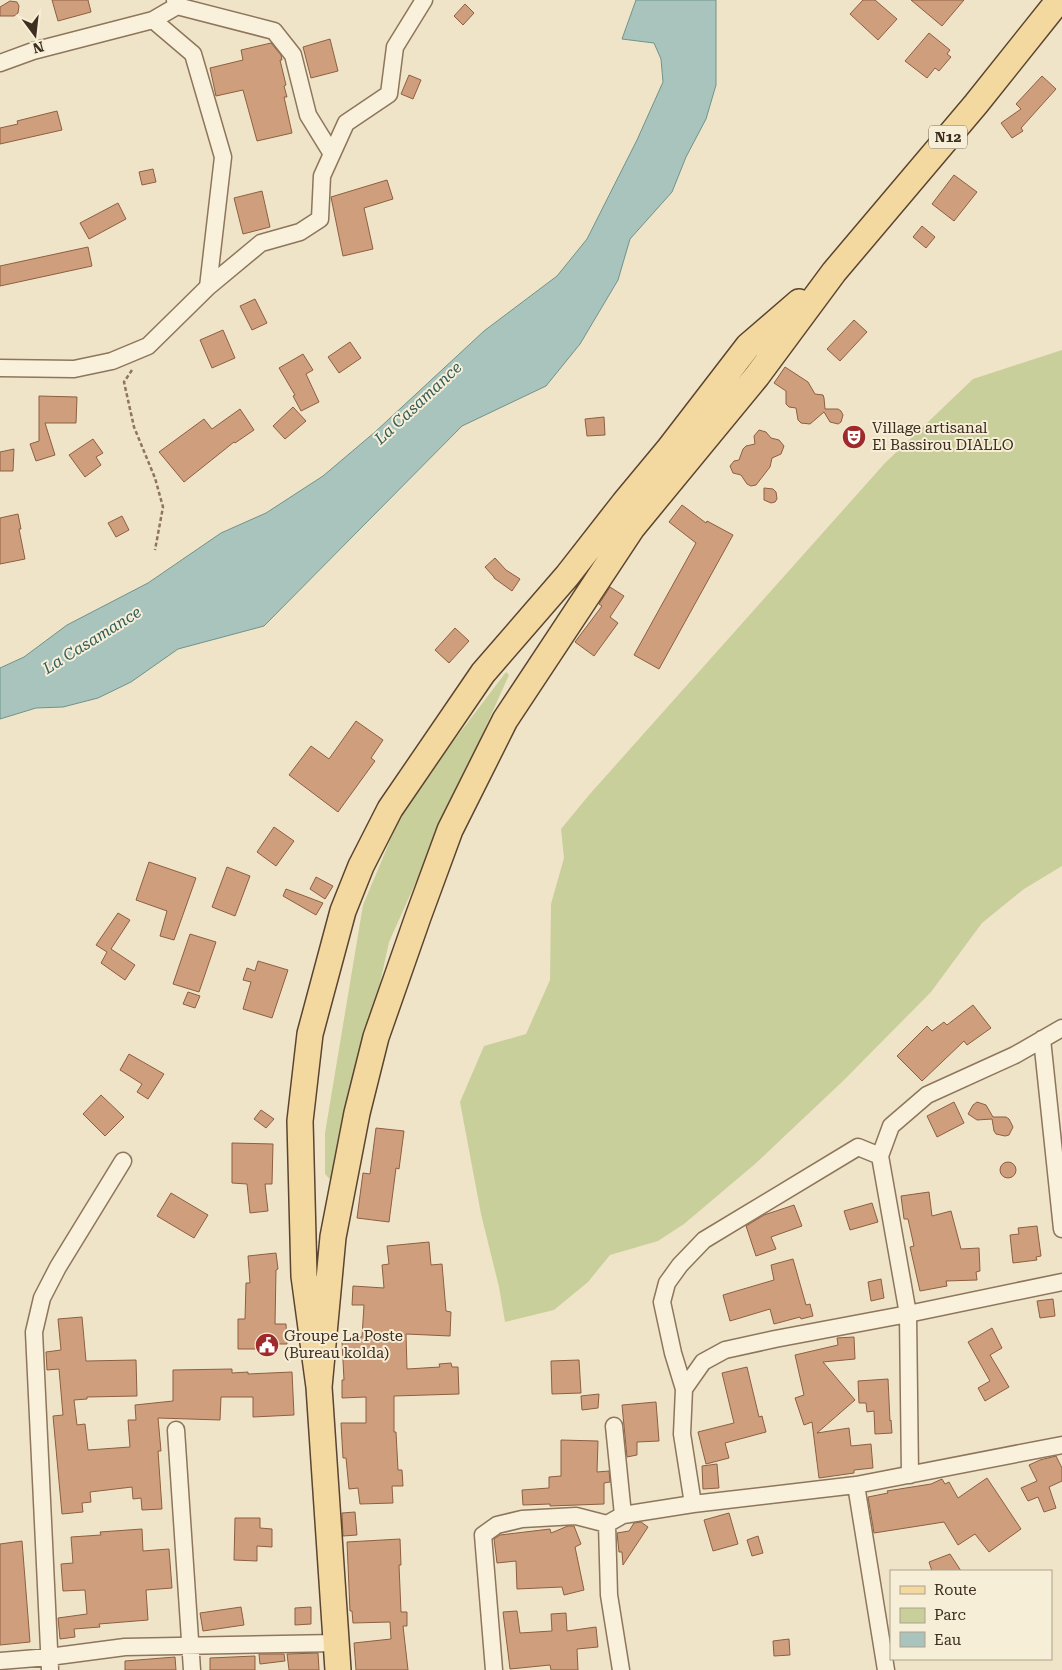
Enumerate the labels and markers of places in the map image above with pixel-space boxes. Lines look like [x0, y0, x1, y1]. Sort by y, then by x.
place label: Village artisanal El Bassirou DIALLO [872, 419, 1014, 454]
theatre icon: Village artisanal El Bassirou DIALLO [841, 424, 867, 450]
place label: Groupe La Poste (Bureau kolda) [284, 1327, 403, 1362]
public building icon: Groupe La Poste (Bureau kolda) [254, 1332, 280, 1358]

